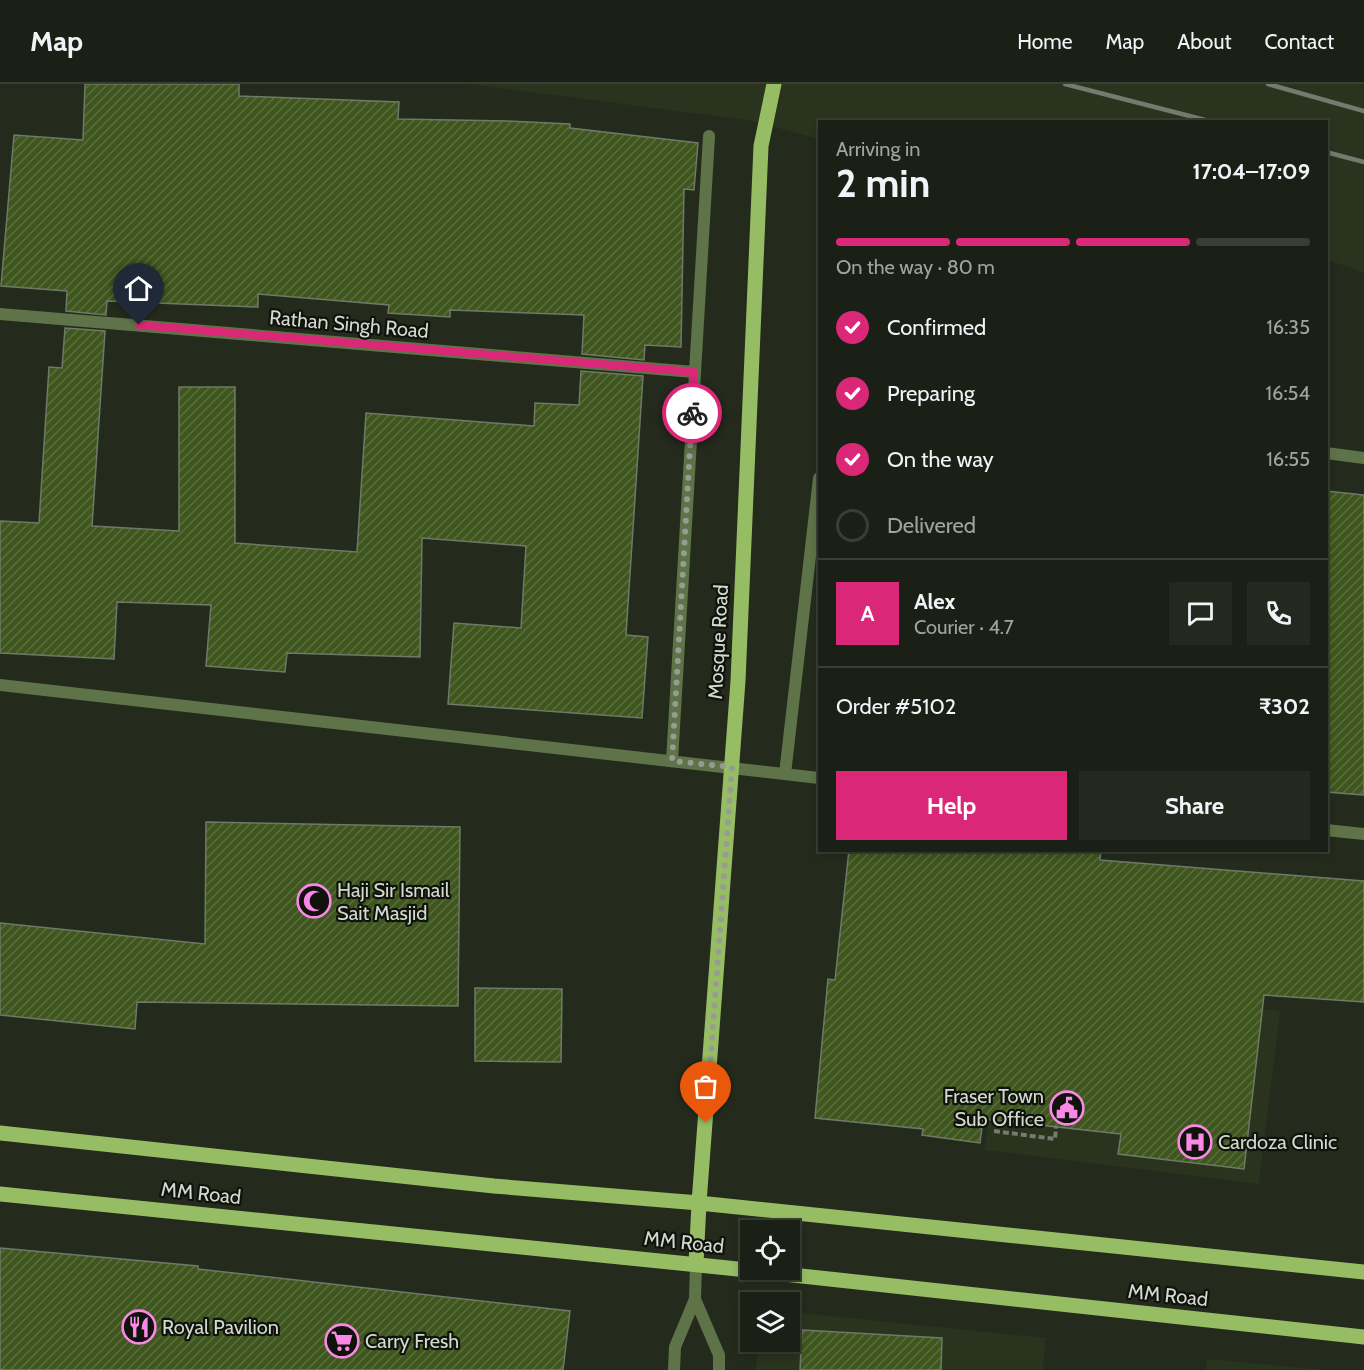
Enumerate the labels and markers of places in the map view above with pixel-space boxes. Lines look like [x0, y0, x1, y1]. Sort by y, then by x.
pin [113, 263, 164, 325]
place label: Haji Sir Ismail Sait Masjid [337, 878, 450, 925]
mosque icon: Haji Sir Ismail Sait Masjid [296, 883, 332, 919]
pin [680, 1061, 731, 1123]
place label: Fraser Town Sub Office [944, 1084, 1044, 1131]
public building icon: Fraser Town Sub Office [1049, 1090, 1085, 1126]
hospital icon: Cardoza Clinic [1177, 1124, 1213, 1160]
place label: Cardoza Clinic [1218, 1130, 1337, 1154]
restaurant icon: Royal Pavilion [121, 1309, 157, 1345]
place label: Royal Pavilion [162, 1315, 279, 1339]
supermarket icon: Carry Fresh [324, 1323, 360, 1359]
place label: Carry Fresh [365, 1329, 459, 1353]

